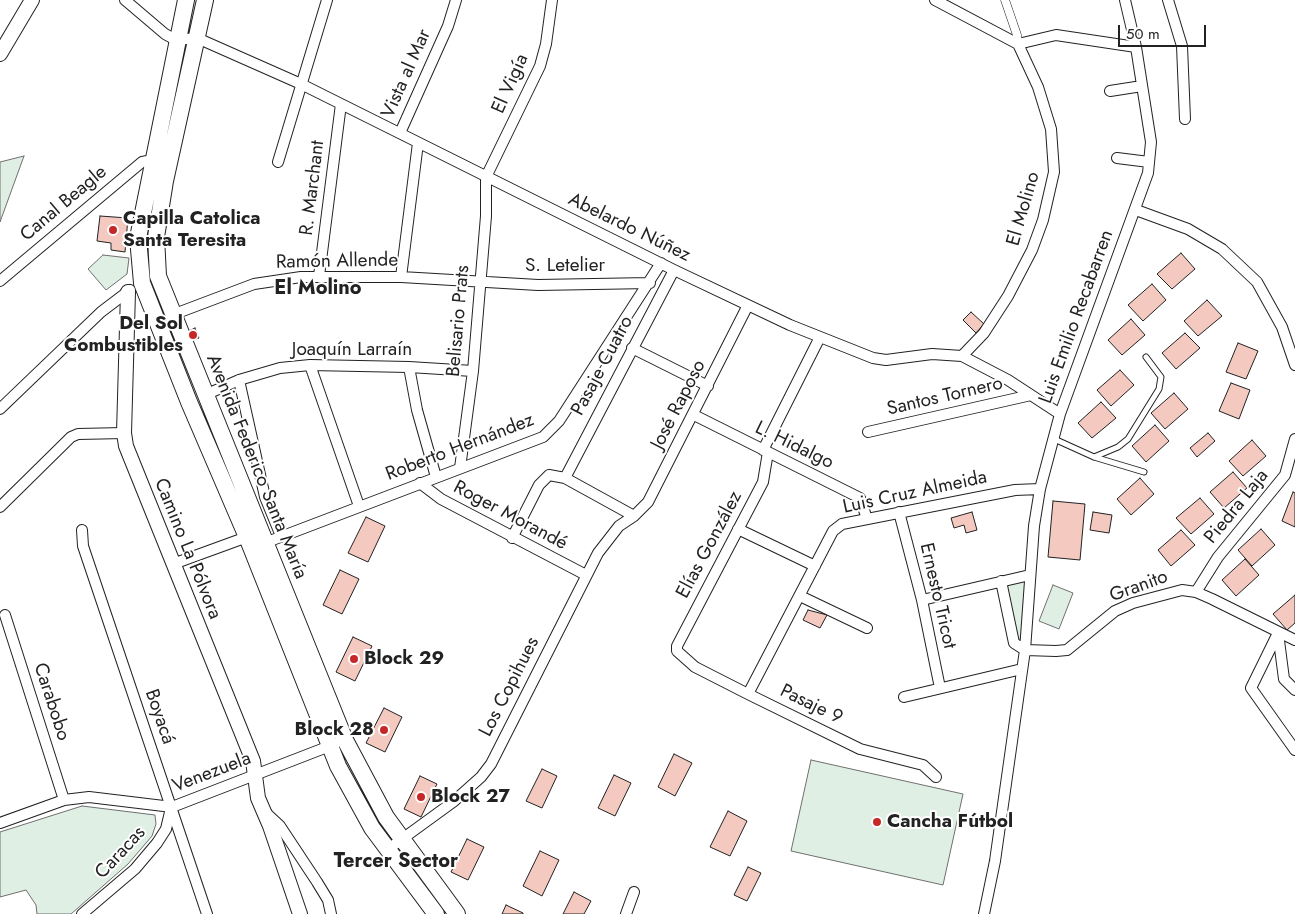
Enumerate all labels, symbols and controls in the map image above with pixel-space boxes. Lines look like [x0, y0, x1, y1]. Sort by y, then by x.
scale bar [1120, 15, 1208, 47]
text: 50 m [1126, 23, 1160, 45]
street label: Vista al Mar [377, 26, 437, 122]
street label: El Vigía [488, 51, 534, 117]
street label: R. Marchant [296, 139, 330, 237]
street label: Canal Beagle [16, 161, 112, 247]
street label: El Molino [1003, 169, 1045, 249]
street label: Abelardo Núñez [564, 189, 694, 267]
place label: Capilla Catolica Santa Teresita [123, 208, 261, 252]
marker: Capilla Catolica Santa Teresita [107, 224, 119, 236]
street label: Luis Emilio Recabarren [1035, 227, 1119, 407]
street label: Ramón Allende [276, 250, 398, 274]
street label: S. Letelier [525, 255, 605, 277]
street label: Belisario Prats [443, 264, 475, 378]
district label: El Molino [274, 277, 362, 301]
street label: Pasaje Cuatro [567, 312, 639, 420]
place label: Del Sol Combustibles [64, 313, 183, 357]
marker: Del Sol Combustibles [187, 329, 199, 341]
street label: Joaquín Larraín [292, 339, 412, 361]
street label: Avenida Federico Santa María [200, 351, 312, 583]
street label: José Raposo [647, 357, 711, 453]
street label: Santos Tornero [885, 373, 1005, 421]
street label: Roberto Hernández [383, 409, 537, 487]
street label: L. Hidalgo [751, 417, 837, 475]
street label: Piedra Laja [1200, 465, 1274, 549]
street label: Luis Cruz Almeida [841, 467, 989, 519]
street label: Camino La Pólvora [148, 475, 226, 623]
street label: Roger Morandé [449, 476, 571, 556]
street label: Elías González [672, 488, 748, 602]
street label: Ernesto Tricot [914, 541, 960, 651]
street label: Granito [1107, 566, 1171, 608]
street label: Los Copihues [475, 633, 545, 741]
place label: Block 29 [364, 648, 444, 670]
marker: Block 29 [348, 653, 360, 665]
street label: Carabobo [28, 660, 74, 744]
street label: Pasaje 9 [776, 680, 846, 730]
street label: Boyacá [139, 687, 179, 747]
place label: Block 28 [295, 719, 374, 741]
marker: Block 28 [378, 724, 390, 736]
street label: Venezuela [170, 748, 254, 798]
place label: Block 27 [431, 786, 510, 808]
marker: Block 27 [415, 791, 427, 803]
place label: Cancha Fútbol [887, 811, 1013, 833]
marker: Cancha Fútbol [871, 816, 883, 828]
street label: Caracas [91, 822, 151, 884]
district label: Tercer Sector [334, 850, 458, 874]

